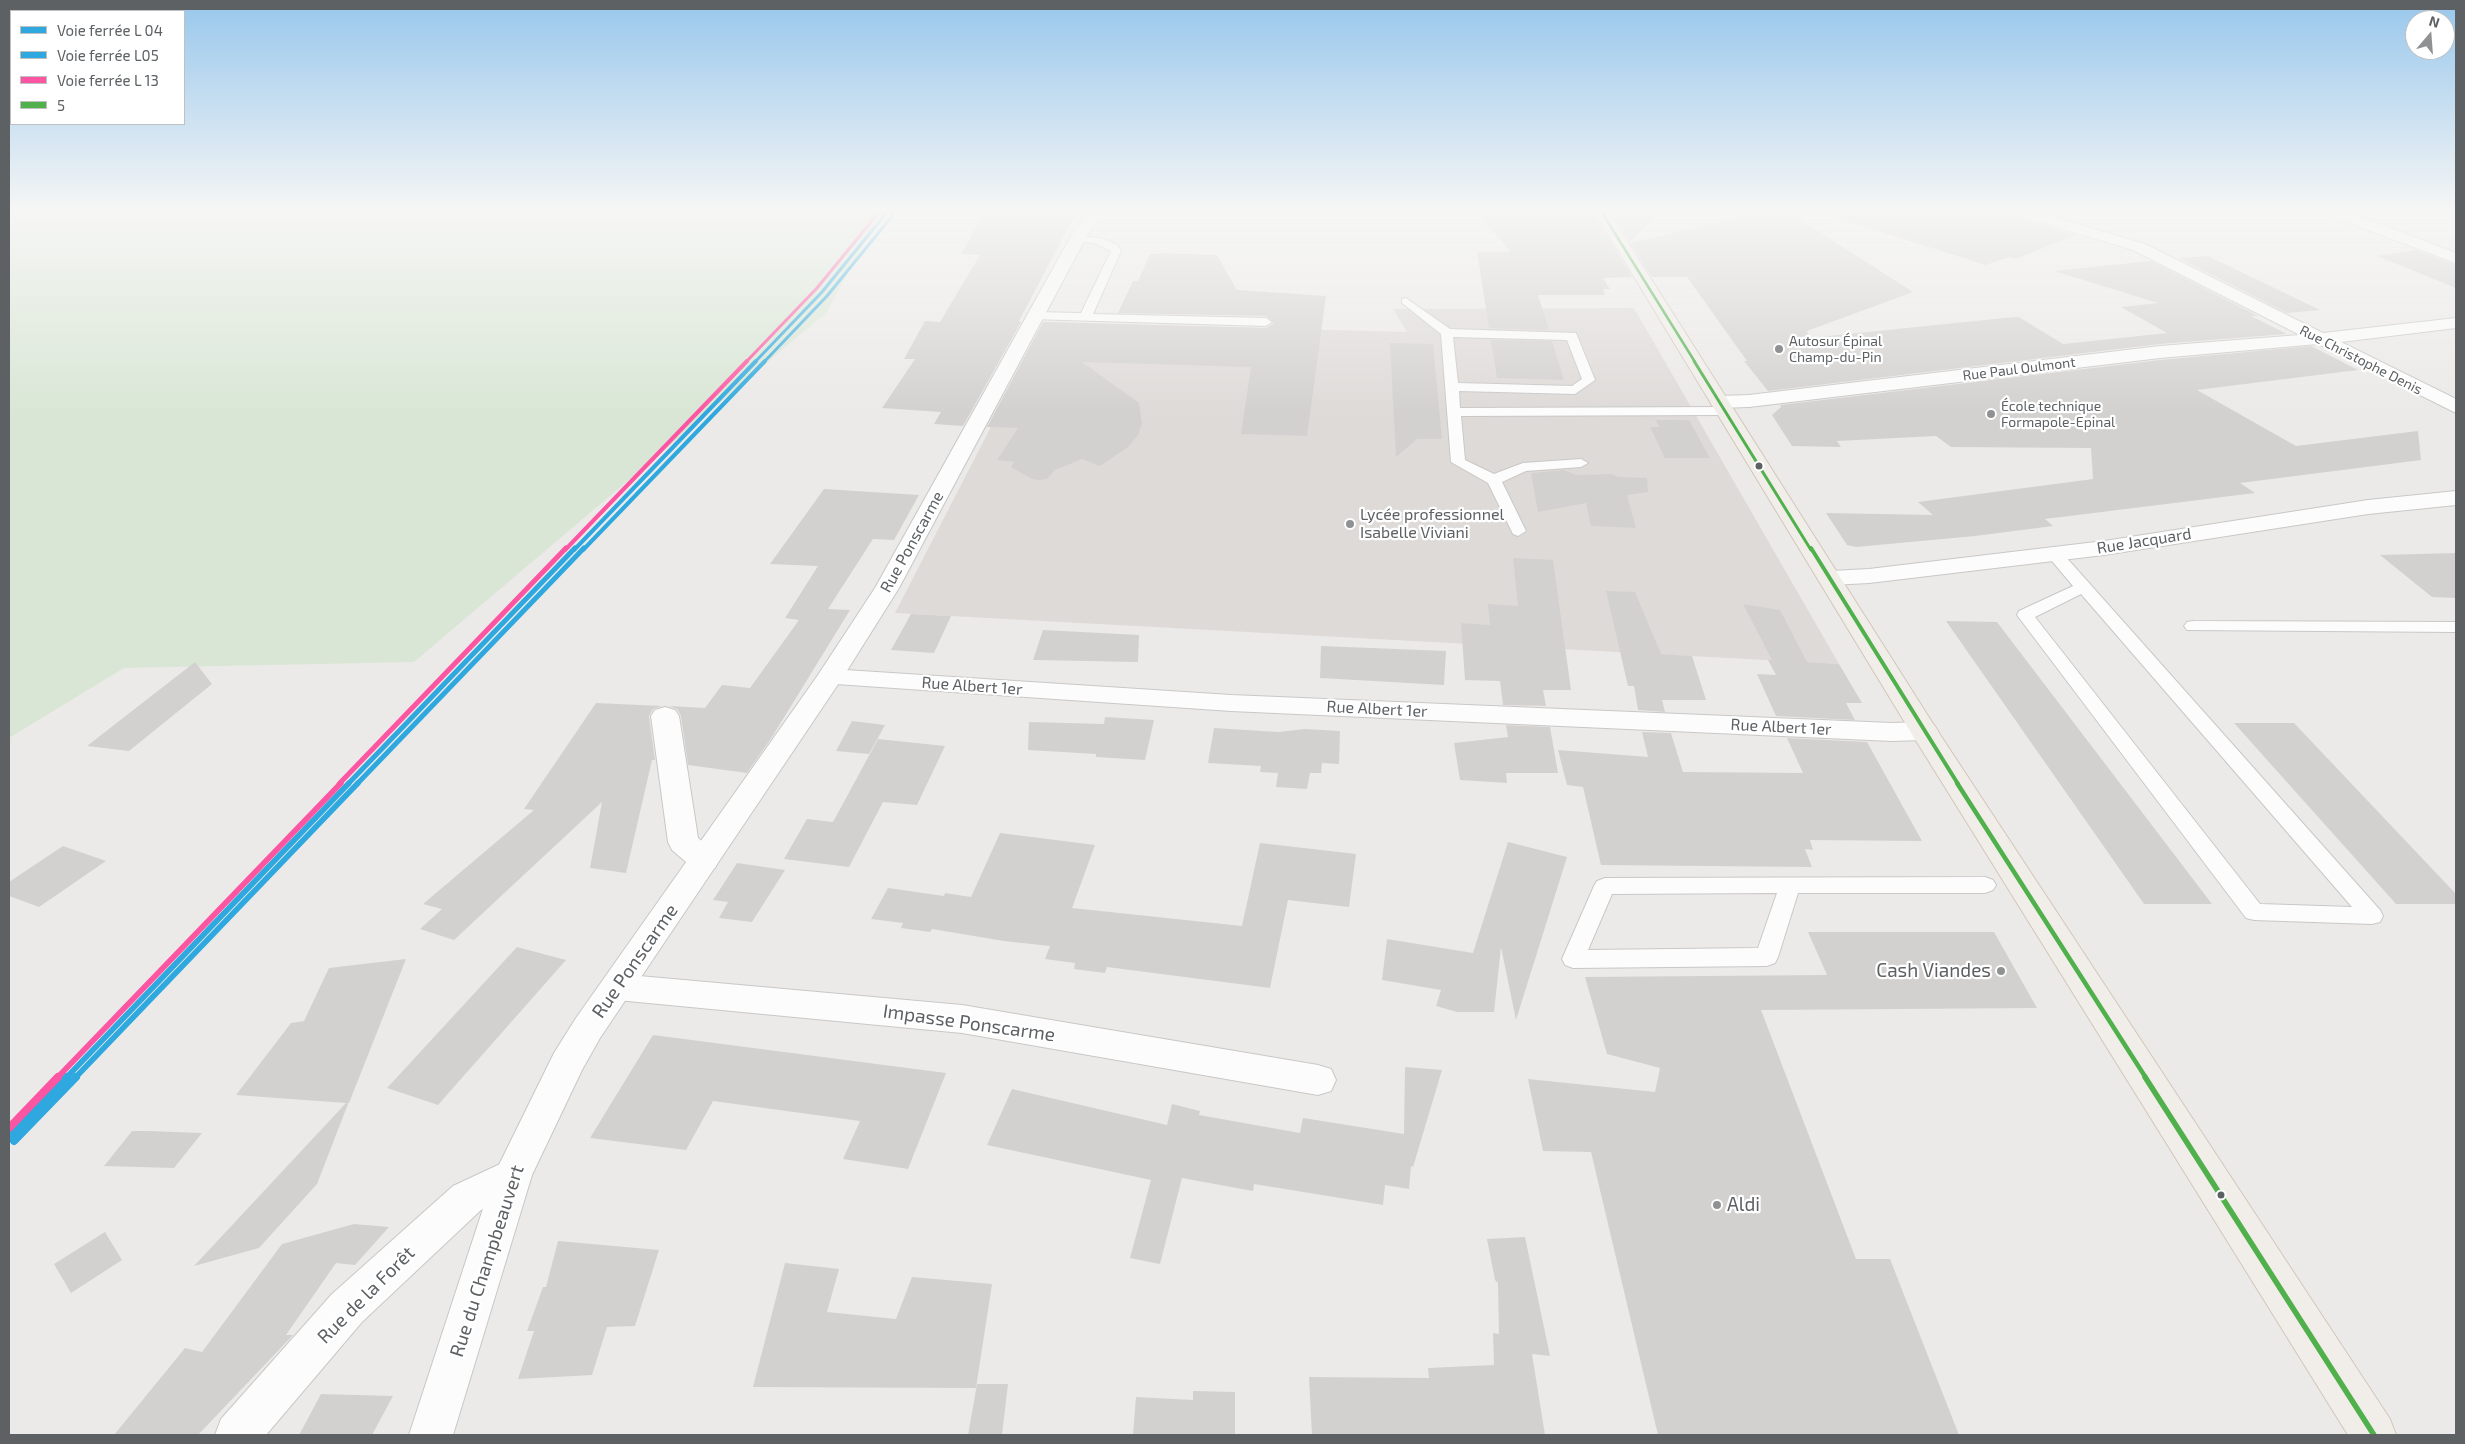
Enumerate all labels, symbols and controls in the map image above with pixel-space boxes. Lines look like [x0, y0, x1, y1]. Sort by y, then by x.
legend [10, 10, 185, 125]
north arrow [2405, 10, 2455, 60]
text: N [2427, 12, 2442, 31]
text: Voie ferrée L 04 [57, 21, 163, 39]
text: Voie ferrée L05 [57, 46, 159, 64]
text: Voie ferrée L 13 [57, 71, 159, 89]
text: 5 [57, 96, 65, 114]
street label: Rue Christophe Denis [2297, 322, 2425, 398]
place label: Autosur Épinal Champ-du-Pin [1789, 333, 1882, 366]
marker: Autosur Épinal Champ-du-Pin [1773, 343, 1785, 355]
street label: Rue Paul Oulmont [1962, 354, 2076, 384]
place label: École technique Formapole-Epinal [2001, 398, 2115, 431]
marker: École technique Formapole-Epinal [1985, 408, 1997, 420]
unlabelled marker [1754, 461, 1764, 471]
street label: Rue Ponscarme [876, 488, 948, 596]
place label: Lycée professionnel Isabelle Viviani [1360, 505, 1504, 543]
marker: Lycée professionnel Isabelle Viviani [1344, 518, 1356, 530]
street label: Rue Jacquard [2095, 524, 2193, 558]
street label: Rue Albert 1er [921, 673, 1023, 699]
street label: Rue Albert 1er [1326, 697, 1428, 721]
street label: Rue Albert 1er [1730, 715, 1832, 739]
street label: Rue Ponscarme [587, 900, 683, 1022]
place label: Cash Viandes [1876, 960, 1991, 982]
marker: Cash Viandes [1995, 965, 2007, 977]
street label: Impasse Ponscarme [881, 1000, 1057, 1046]
street label: Rue du Champbeauvert [445, 1162, 529, 1360]
unlabelled marker [2216, 1190, 2226, 1200]
place label: Aldi [1727, 1194, 1760, 1216]
marker: Aldi [1711, 1199, 1723, 1211]
street label: Rue de la Forêt [313, 1242, 419, 1348]

